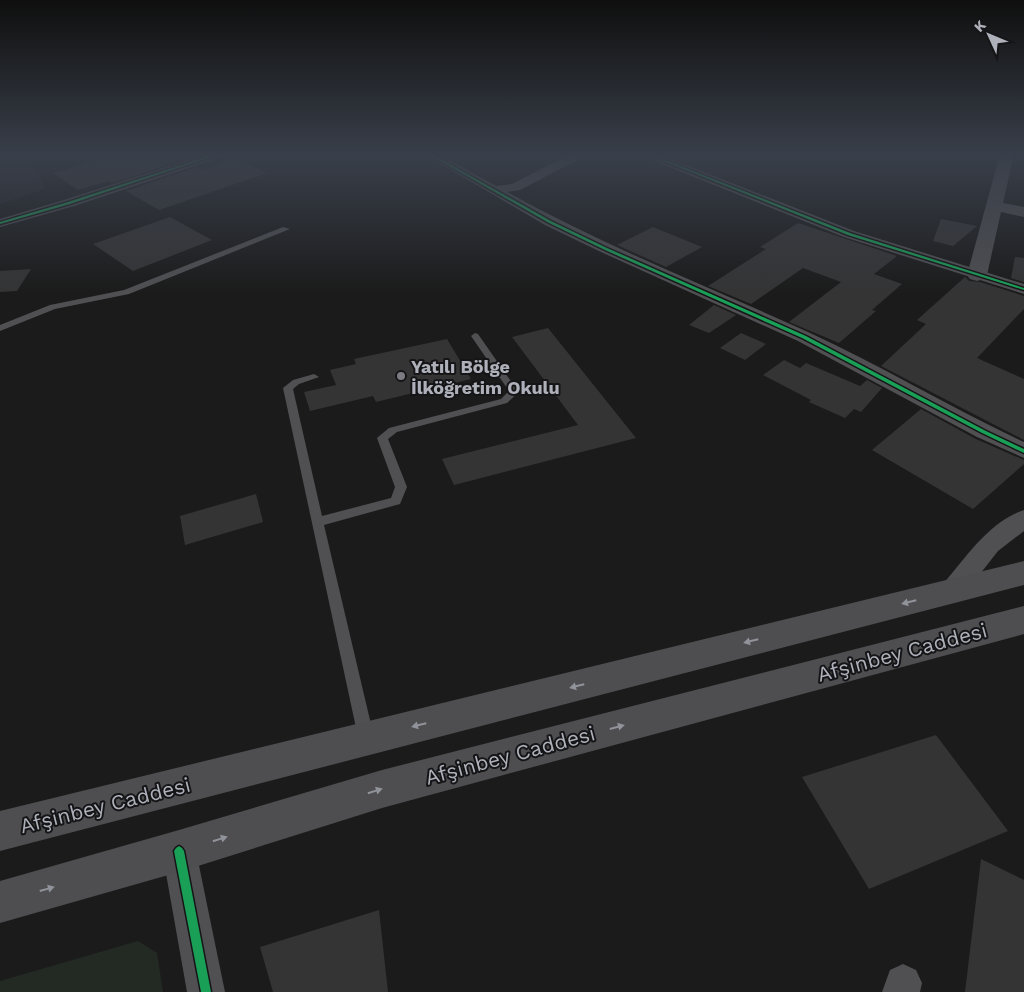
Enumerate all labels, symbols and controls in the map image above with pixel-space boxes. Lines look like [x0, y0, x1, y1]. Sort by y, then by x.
north arrow [964, 10, 1014, 60]
text: K [971, 17, 989, 35]
place label: Yatılı Bölge İlköğretim Okulu [411, 356, 560, 398]
marker: Yatılı Bölge İlköğretim Okulu [395, 370, 407, 382]
one-way arrow [901, 598, 916, 606]
street label: Afşinbey Caddesi [814, 617, 990, 687]
one-way arrow [744, 638, 759, 646]
one-way arrow [569, 682, 584, 690]
street label: Afşinbey Caddesi [422, 720, 598, 790]
one-way arrow [412, 721, 427, 729]
one-way arrow [609, 723, 624, 731]
street label: Afşinbey Caddesi [17, 772, 193, 838]
one-way arrow [368, 787, 383, 794]
one-way arrow [212, 834, 227, 842]
one-way arrow [39, 884, 54, 892]

